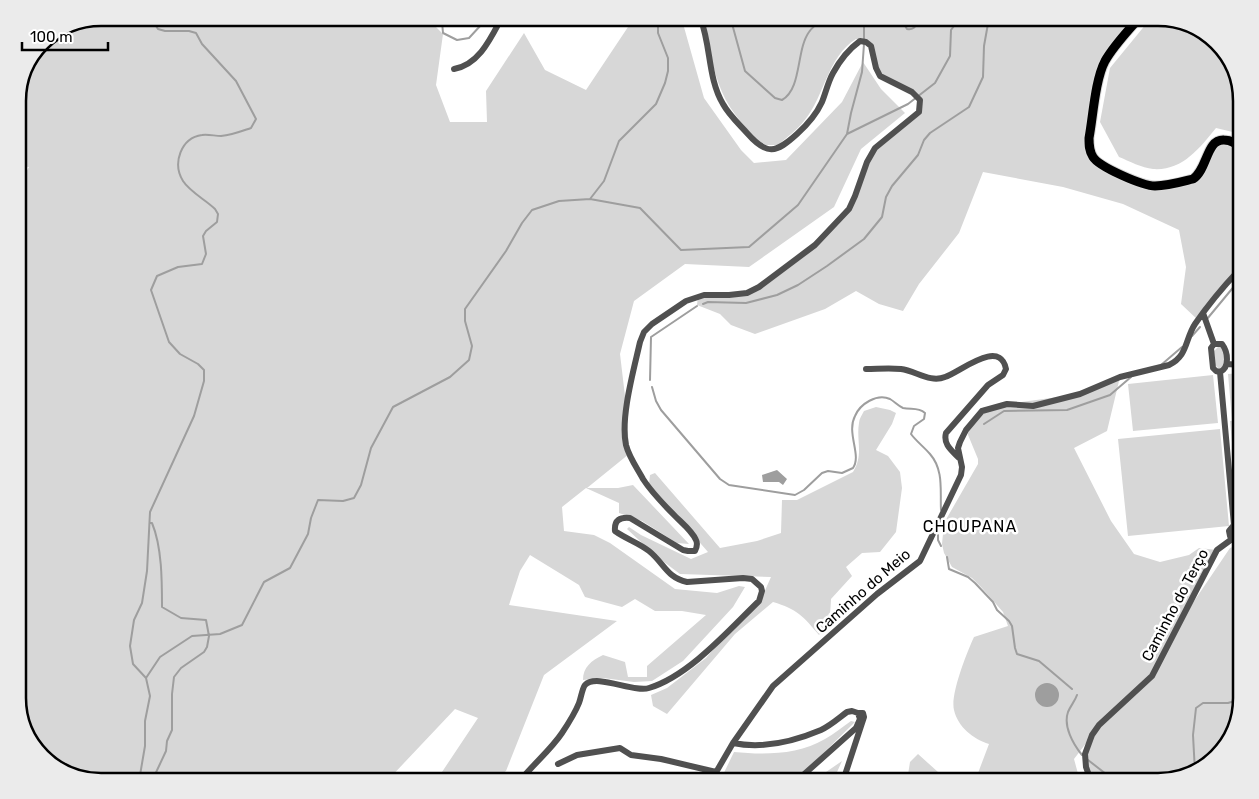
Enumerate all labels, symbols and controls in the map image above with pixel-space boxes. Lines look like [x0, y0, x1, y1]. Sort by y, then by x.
scale bar [22, 20, 109, 52]
text: 100 m [30, 28, 72, 46]
district label: CHOUPANA [923, 517, 1017, 536]
street label: Caminho do Meio [812, 545, 914, 637]
street label: Caminho do Terço [1138, 546, 1212, 664]

